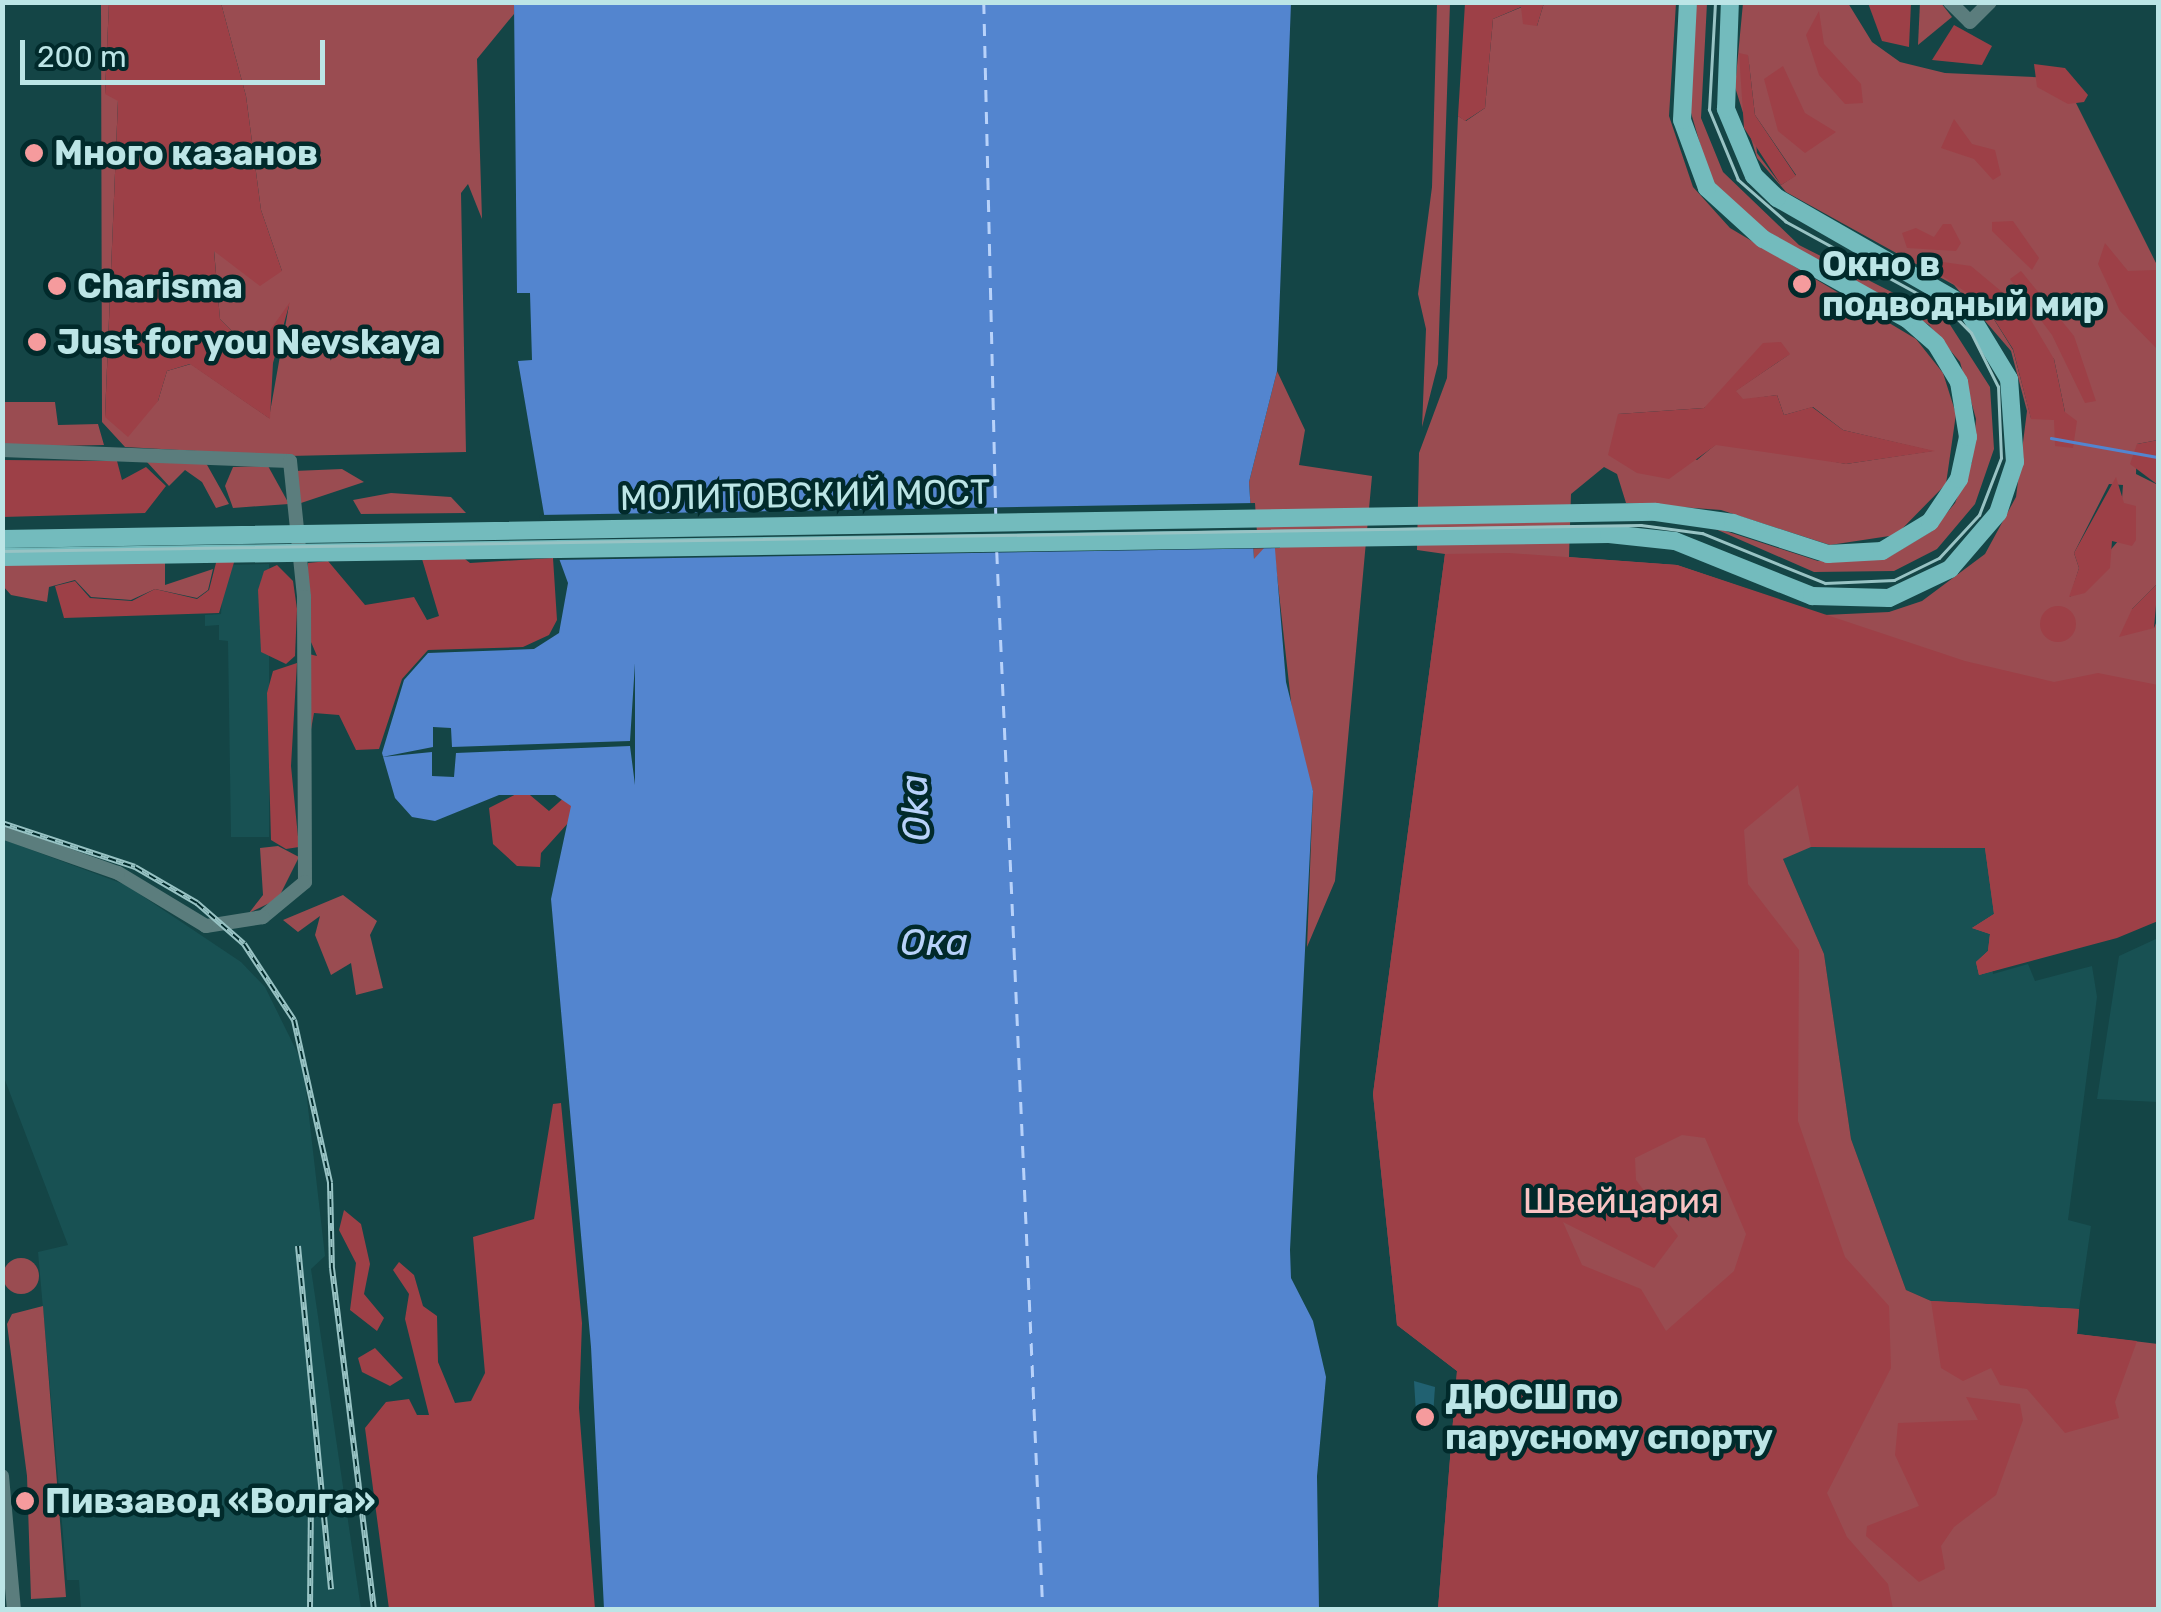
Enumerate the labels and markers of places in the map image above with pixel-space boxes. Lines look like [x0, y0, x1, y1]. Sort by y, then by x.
place label: Много казанов [54, 132, 318, 174]
marker: Много казанов [23, 142, 45, 164]
place label: Окно в подводный мир [1822, 243, 2105, 325]
place label: Charisma [77, 265, 243, 307]
marker: Окно в подводный мир [1791, 273, 1813, 295]
marker: Charisma [46, 275, 68, 297]
place label: Just for you Nevskaya [57, 321, 443, 363]
marker: Just for you Nevskaya [26, 331, 48, 353]
place label: ДЮСШ по парусному спорту [1445, 1376, 1773, 1458]
marker: ДЮСШ по парусному спорту [1414, 1406, 1436, 1428]
place label: Пивзавод «Волга» [45, 1480, 376, 1522]
marker: Пивзавод «Волга» [14, 1490, 36, 1512]

